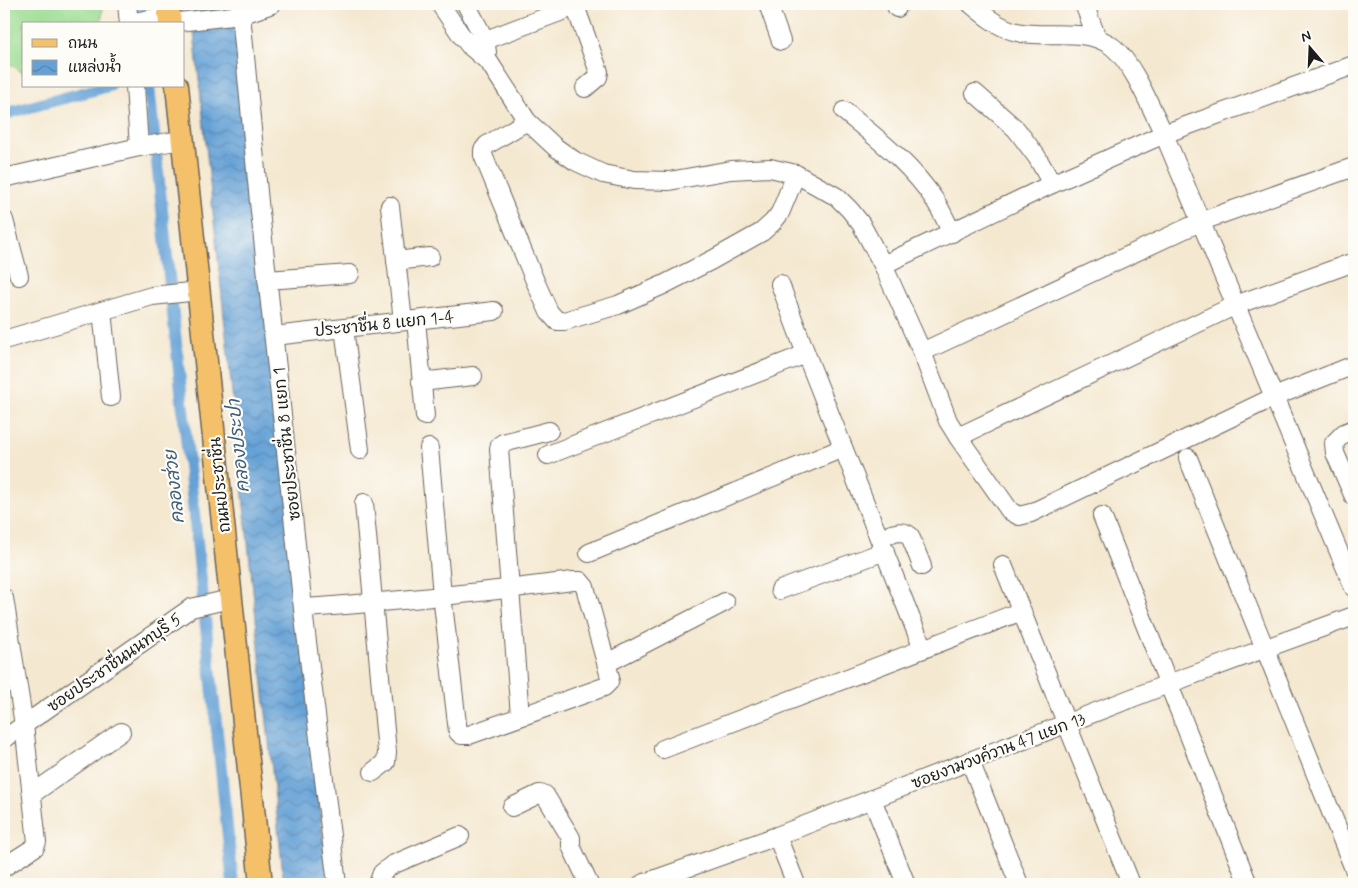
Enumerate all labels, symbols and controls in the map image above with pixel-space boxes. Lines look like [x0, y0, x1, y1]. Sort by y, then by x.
legend [22, 22, 185, 88]
north arrow [1286, 22, 1336, 72]
text: N [1299, 27, 1313, 47]
text: ถนน [68, 34, 97, 54]
text: แหล่งน้ำ [68, 53, 122, 78]
street label: ประชาชื่น 8 แยก 1-4 [312, 301, 455, 342]
street label: ซอยประชาชื่น 8 แยก 1 [263, 366, 306, 522]
water label: คลองประปา [222, 397, 256, 494]
street label: ถนนประชาชื่น [199, 436, 236, 534]
water label: คลองส่วย [158, 448, 191, 525]
street label: ซอยประชาชื่นนนทบุรี 5 [40, 604, 187, 718]
street label: ซอยงามวงค์วาน 47 แยก 13 [908, 707, 1089, 794]

